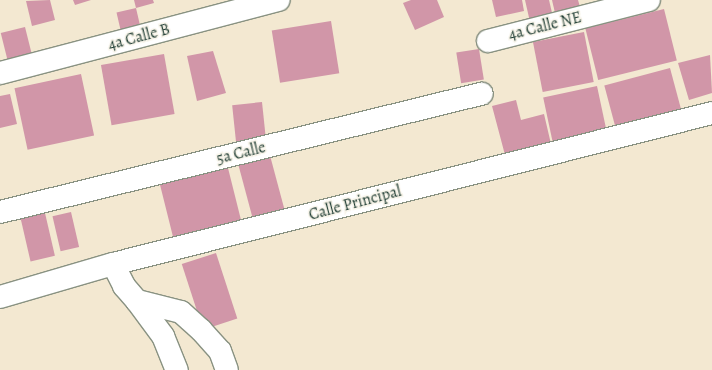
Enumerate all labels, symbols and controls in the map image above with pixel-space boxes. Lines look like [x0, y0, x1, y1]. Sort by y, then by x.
street label: 4a Calle NE [507, 8, 583, 44]
street label: 4a Calle B [106, 20, 172, 54]
street label: 5a Calle [214, 138, 268, 168]
street label: Calle Principal [307, 181, 403, 225]

